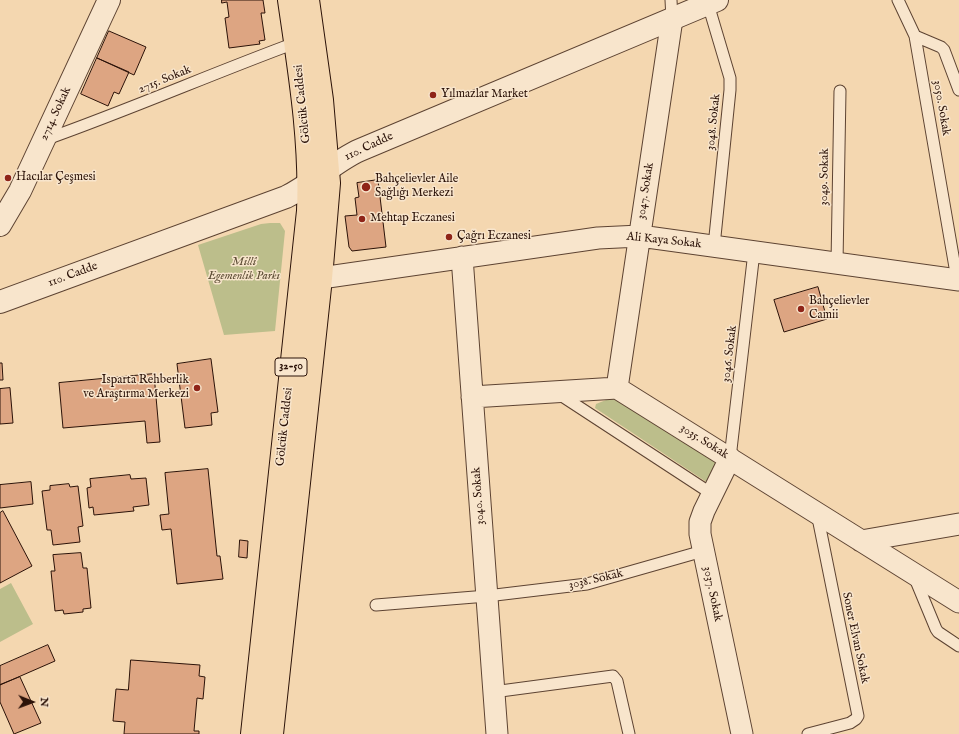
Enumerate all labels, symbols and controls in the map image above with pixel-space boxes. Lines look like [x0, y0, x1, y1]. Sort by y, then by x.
street label: 2715. Sokak [136, 63, 194, 97]
street label: Gölcük Caddesi [292, 64, 314, 144]
street label: 3050. Sokak [929, 79, 953, 137]
street label: 2714. Sokak [37, 85, 75, 143]
place label: Yılmazlar Market [441, 88, 528, 102]
marker: Yılmazlar Market [428, 90, 438, 100]
street label: 3048. Sokak [704, 93, 724, 151]
street label: 110. Cadde [342, 129, 396, 165]
street label: 3049. Sokak [817, 148, 833, 206]
street label: 3047. Sokak [634, 162, 658, 220]
place label: Hacılar Çeşmesi [16, 171, 96, 185]
marker: Hacılar Çeşmesi [3, 173, 13, 183]
place label: Bahçelievler Aile Sağlığı Merkezi [375, 173, 458, 201]
marker: Bahçelievler Aile Sağlığı Merkezi [360, 181, 372, 193]
place label: Mehtap Eczanesi [370, 212, 455, 226]
marker: Mehtap Eczanesi [357, 214, 367, 224]
place label: Çağrı Eczanesi [457, 230, 531, 244]
street label: Ali Kaya Sokak [626, 230, 702, 252]
marker: Çağrı Eczanesi [444, 232, 454, 242]
park label: Millî Egemenlik Parkı [208, 256, 280, 284]
street label: 110. Cadde [46, 259, 100, 291]
place label: Bahçelievler Camii [809, 295, 870, 323]
marker: Bahçelievler Camii [796, 304, 806, 314]
street label: 3046. Sokak [719, 325, 741, 383]
road number: 32-50 [275, 358, 307, 376]
place label: Isparta Rehberlik ve Araştırma Merkezi [83, 374, 189, 402]
marker: Isparta Rehberlik ve Araştırma Merkezi [192, 383, 202, 393]
street label: Gölcük Caddesi [274, 387, 296, 467]
street label: 3035. Sokak [677, 421, 731, 463]
street label: 3040. Sokak [470, 467, 488, 525]
street label: 3037. Sokak [699, 565, 725, 623]
street label: 3038. Sokak [567, 567, 625, 593]
street label: Soner Elvan Sokak [838, 591, 872, 685]
north arrow [12, 682, 52, 722]
text: N [37, 697, 51, 707]

